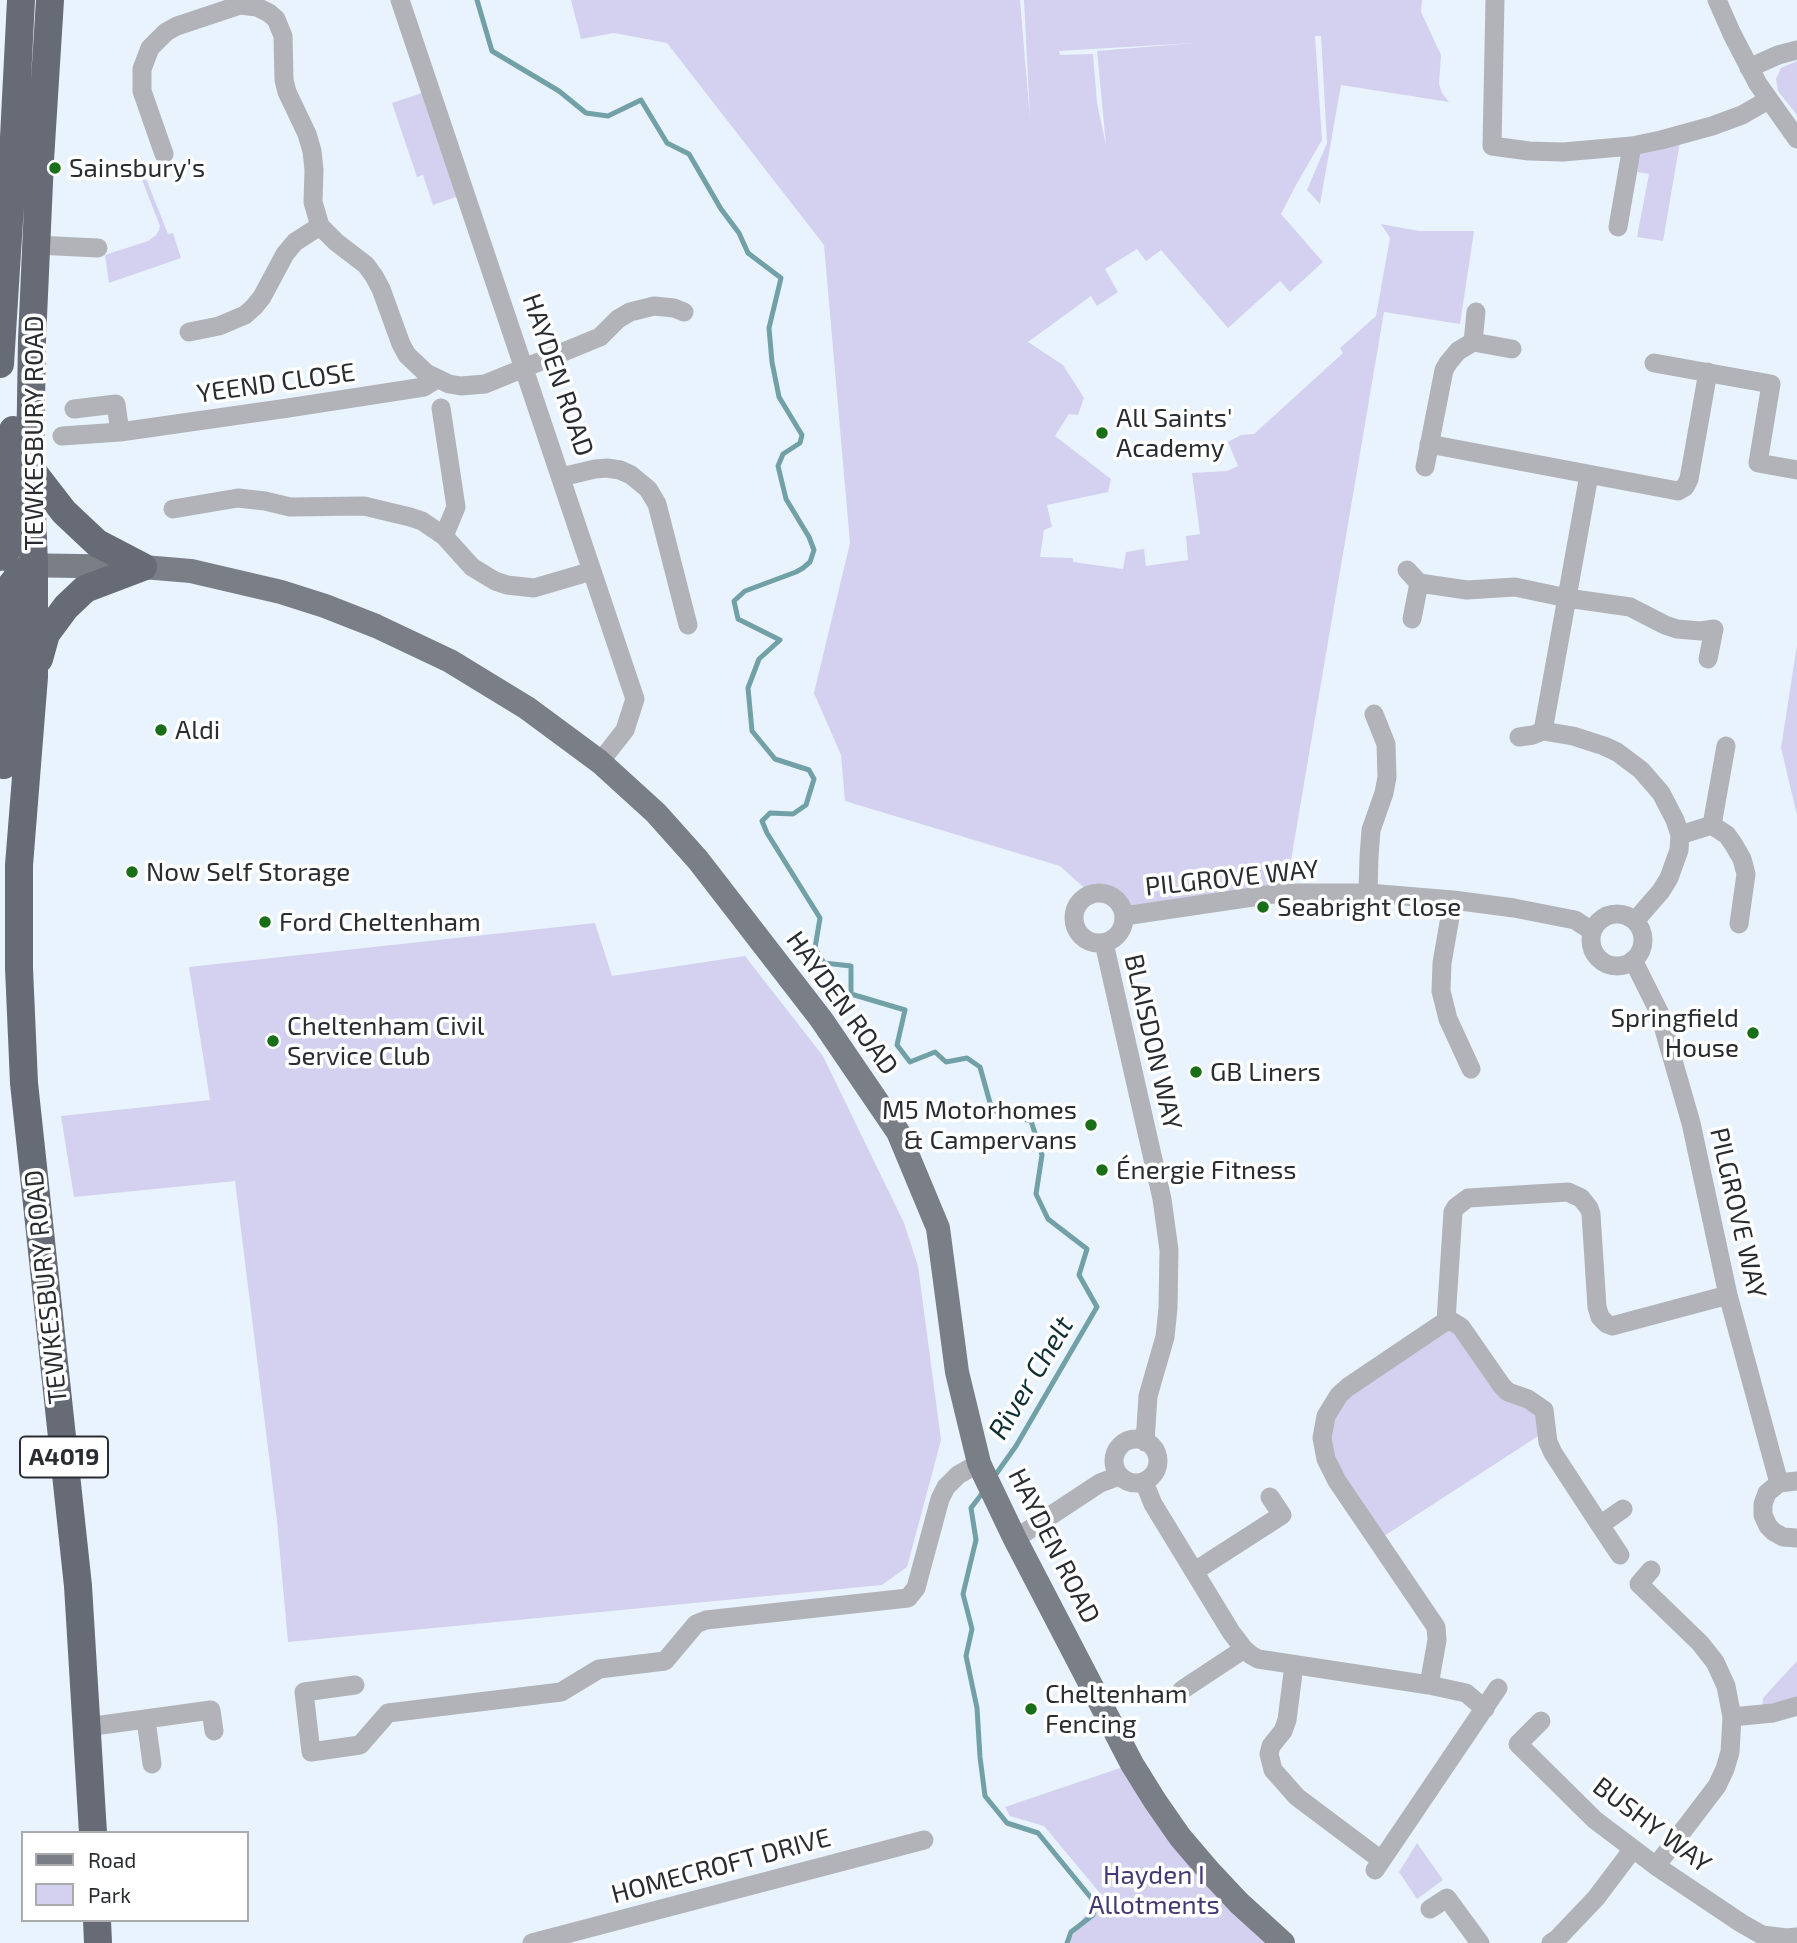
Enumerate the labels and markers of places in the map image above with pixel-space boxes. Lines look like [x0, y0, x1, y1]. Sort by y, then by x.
place label: Sainsbury's [69, 152, 205, 184]
marker: Sainsbury's [47, 160, 63, 176]
place label: All Saints' Academy [1116, 402, 1232, 464]
marker: All Saints' Academy [1094, 425, 1110, 441]
place label: Aldi [175, 714, 220, 746]
marker: Aldi [153, 722, 169, 738]
place label: Now Self Storage [146, 856, 350, 888]
marker: Now Self Storage [124, 864, 140, 880]
place label: Seabright Close [1277, 891, 1461, 923]
marker: Seabright Close [1255, 899, 1271, 915]
place label: Ford Cheltenham [279, 906, 481, 938]
marker: Ford Cheltenham [257, 914, 273, 930]
place label: Springfield House [1611, 1002, 1739, 1064]
place label: Cheltenham Civil Service Club [287, 1010, 485, 1072]
marker: Springfield House [1745, 1025, 1761, 1041]
marker: Cheltenham Civil Service Club [265, 1033, 281, 1049]
place label: GB Liners [1210, 1056, 1321, 1088]
marker: GB Liners [1188, 1064, 1204, 1080]
place label: M5 Motorhomes & Campervans [882, 1094, 1077, 1156]
marker: M5 Motorhomes & Campervans [1083, 1117, 1099, 1133]
place label: Énergie Fitness [1116, 1154, 1297, 1186]
marker: Énergie Fitness [1094, 1162, 1110, 1178]
place label: Cheltenham Fencing [1045, 1678, 1188, 1740]
marker: Cheltenham Fencing [1023, 1701, 1039, 1717]

